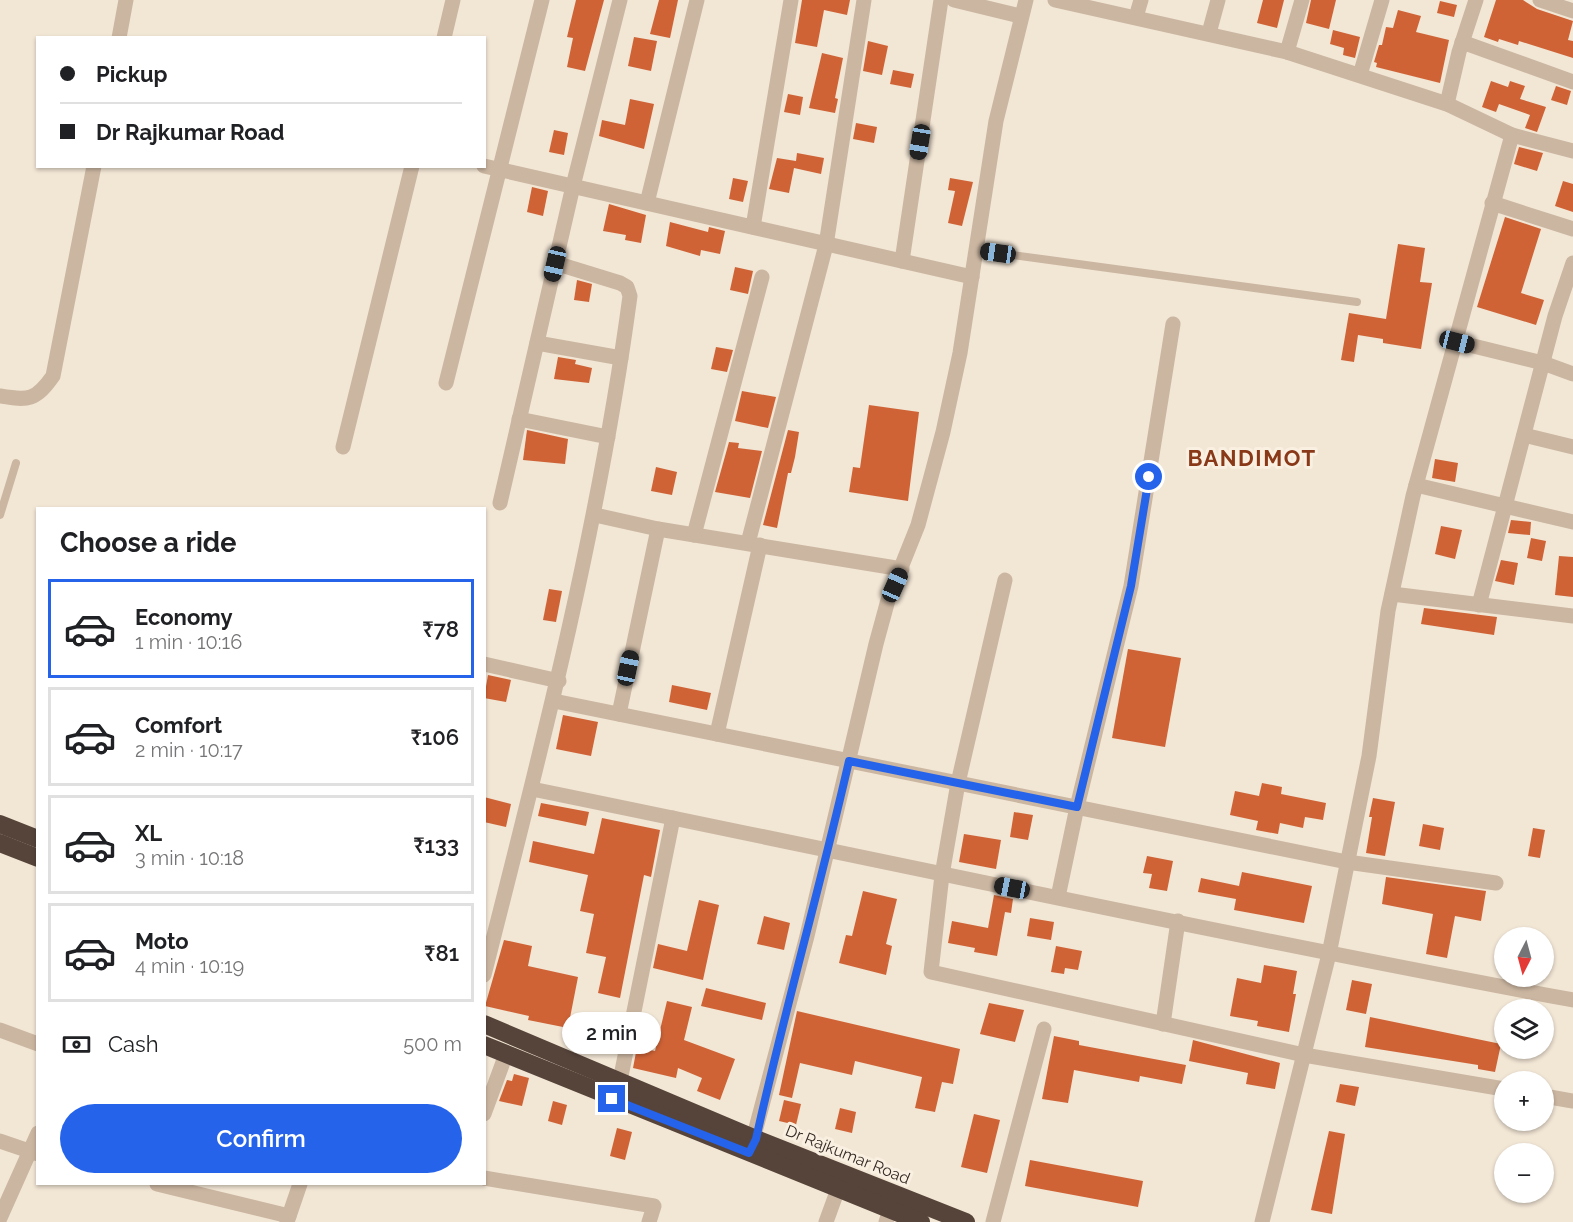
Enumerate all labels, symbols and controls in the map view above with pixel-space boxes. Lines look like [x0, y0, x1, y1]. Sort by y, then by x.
text: Pickup [96, 61, 168, 87]
text: Dr Rajkumar Road [96, 119, 285, 145]
car [908, 123, 932, 161]
car [979, 242, 1017, 264]
car [542, 244, 568, 284]
car [1437, 329, 1477, 355]
district label: BANDIMOT [1187, 445, 1317, 471]
route start [1135, 463, 1162, 490]
text: Choose a ride [60, 527, 236, 558]
car [879, 565, 911, 605]
icon: car [63, 602, 117, 656]
text: Economy [135, 604, 233, 630]
text: ₹78 [422, 616, 459, 642]
text: 1 min · 10:16 [135, 630, 242, 654]
car [615, 649, 641, 687]
icon: car [63, 710, 117, 764]
text: Comfort [135, 712, 222, 738]
text: ₹106 [410, 724, 459, 750]
text: 2 min · 10:17 [135, 738, 243, 762]
icon: car [63, 818, 117, 872]
text: XL [135, 820, 162, 846]
text: ₹133 [413, 832, 459, 858]
text: 3 min · 10:18 [135, 846, 244, 870]
car [993, 876, 1031, 900]
icon: car [63, 926, 117, 980]
north arrow [1494, 927, 1554, 987]
map controls [1494, 927, 1554, 1203]
text: Moto [135, 928, 189, 954]
text: ₹81 [424, 940, 459, 966]
text: 4 min · 10:19 [135, 954, 244, 978]
button: layers [1494, 999, 1554, 1059]
callout: 2 min [562, 1012, 662, 1054]
text: 2 min [586, 1021, 637, 1045]
icon: cash [60, 1028, 93, 1061]
text: Cash [108, 1031, 159, 1057]
text: 500 m [403, 1032, 462, 1056]
button: + [1494, 1071, 1554, 1131]
route end [598, 1085, 625, 1112]
button: Confirm [60, 1104, 462, 1173]
street label: Dr Rajkumar Road [783, 1121, 913, 1188]
button: − [1494, 1143, 1554, 1203]

